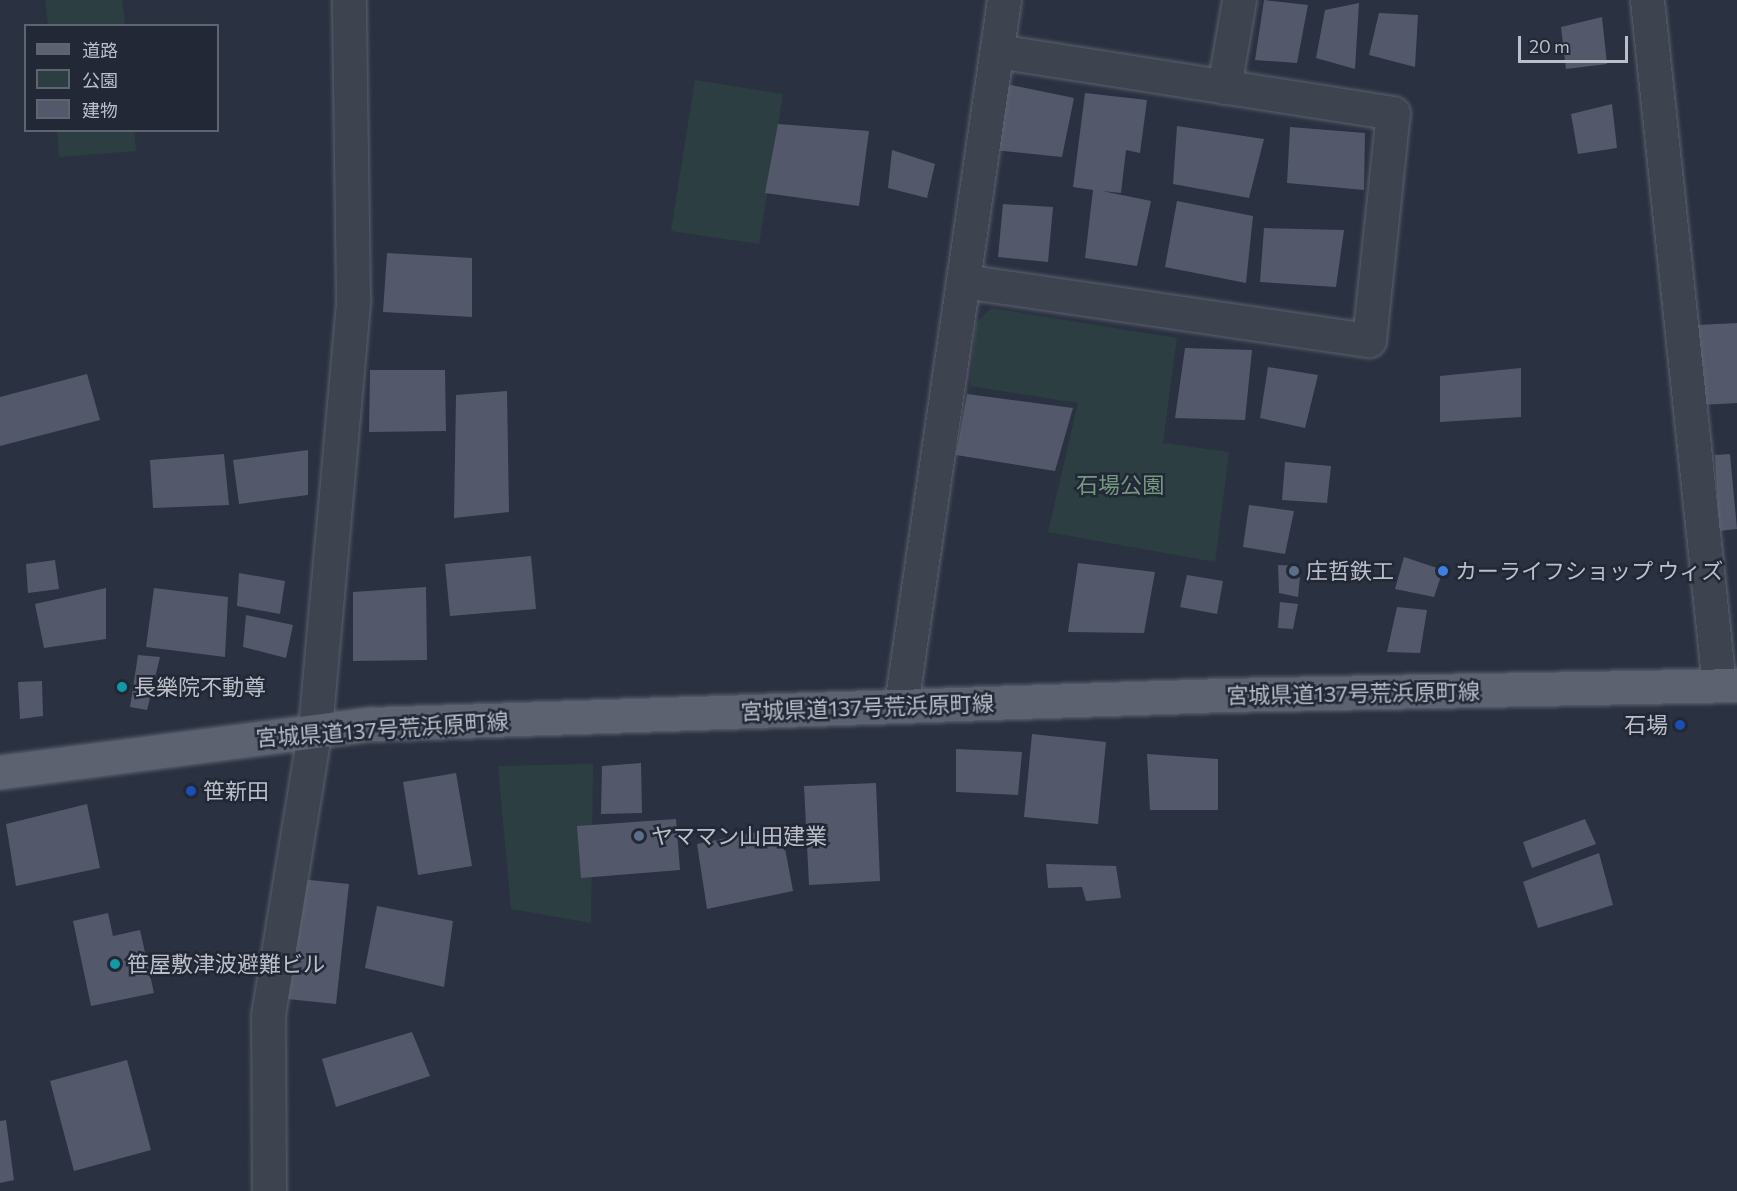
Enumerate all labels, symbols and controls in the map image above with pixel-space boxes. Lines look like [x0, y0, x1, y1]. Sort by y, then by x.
legend [24, 24, 219, 132]
scale bar [1521, 24, 1630, 62]
text: 20 m [1529, 35, 1570, 57]
text: 道路 [82, 39, 118, 61]
text: 公園 [82, 69, 118, 91]
text: 建物 [82, 99, 118, 121]
park label: 石場公園 [1076, 472, 1164, 498]
place label: 庄哲鉄工 [1306, 558, 1394, 584]
place label: カーライフショップ ウィズ [1455, 558, 1723, 584]
marker: 庄哲鉄工 [1287, 564, 1301, 578]
marker: カーライフショップ ウィズ [1436, 564, 1450, 578]
place label: 長樂院不動尊 [134, 674, 266, 700]
street label: 宮城県道137号荒浜原町線 [1226, 678, 1480, 708]
marker: 長樂院不動尊 [115, 680, 129, 694]
street label: 宮城県道137号荒浜原町線 [740, 689, 994, 725]
street label: 宮城県道137号荒浜原町線 [255, 707, 509, 751]
place label: 石場 [1624, 712, 1668, 738]
marker: 石場 [1673, 718, 1687, 732]
place label: 笹新田 [203, 778, 269, 804]
marker: 笹新田 [184, 784, 198, 798]
place label: ヤママン山田建業 [651, 823, 827, 849]
marker: ヤママン山田建業 [632, 829, 646, 843]
place label: 笹屋敷津波避難ビル [127, 951, 325, 977]
marker: 笹屋敷津波避難ビル [108, 957, 122, 971]

